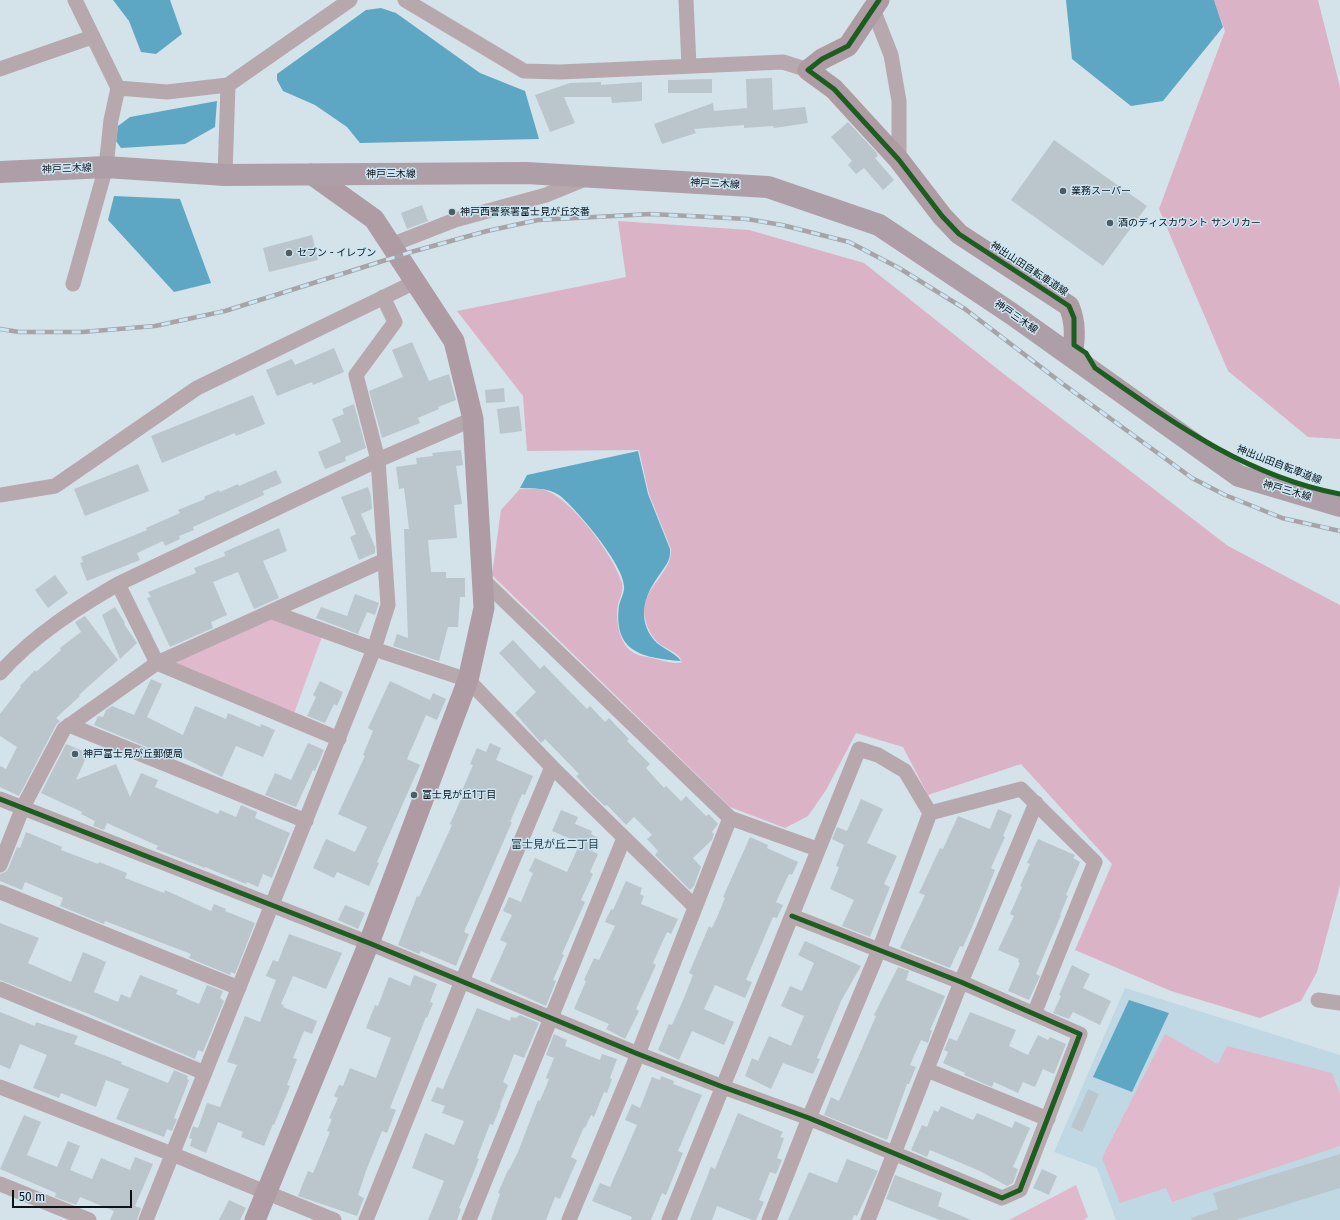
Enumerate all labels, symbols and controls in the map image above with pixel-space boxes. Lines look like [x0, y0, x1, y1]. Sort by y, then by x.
street label: 神戸三木線 [42, 162, 92, 176]
street label: 神戸三木線 [366, 168, 416, 180]
street label: 神戸三木線 [690, 177, 740, 191]
place label: 業務スーパー [1071, 185, 1131, 197]
marker: 業務スーパー [1058, 186, 1068, 196]
place label: 神戸西警察署富士見が丘交番 [460, 206, 590, 218]
marker: 神戸西警察署富士見が丘交番 [447, 207, 457, 217]
place label: 酒のディスカウント サンリカー [1118, 217, 1261, 229]
marker: 酒のディスカウント サンリカー [1105, 218, 1115, 228]
street label: 神出山田自転車道線 [988, 239, 1070, 299]
place label: セブン - イレブン [297, 247, 376, 259]
marker: セブン - イレブン [284, 248, 294, 258]
street label: 神戸三木線 [992, 298, 1040, 336]
street label: 神出山田自転車道線 [1235, 443, 1323, 487]
street label: 神戸三木線 [1261, 478, 1313, 504]
place label: 神戸富士見が丘郵便局 [83, 748, 183, 760]
marker: 神戸富士見が丘郵便局 [70, 749, 80, 759]
place label: 富士見が丘1丁目 [422, 789, 496, 801]
marker: 富士見が丘1丁目 [409, 790, 419, 800]
district label: 富士見が丘二丁目 [511, 838, 599, 852]
scale bar [14, 1182, 134, 1208]
text: 50 m [19, 1190, 45, 1204]

